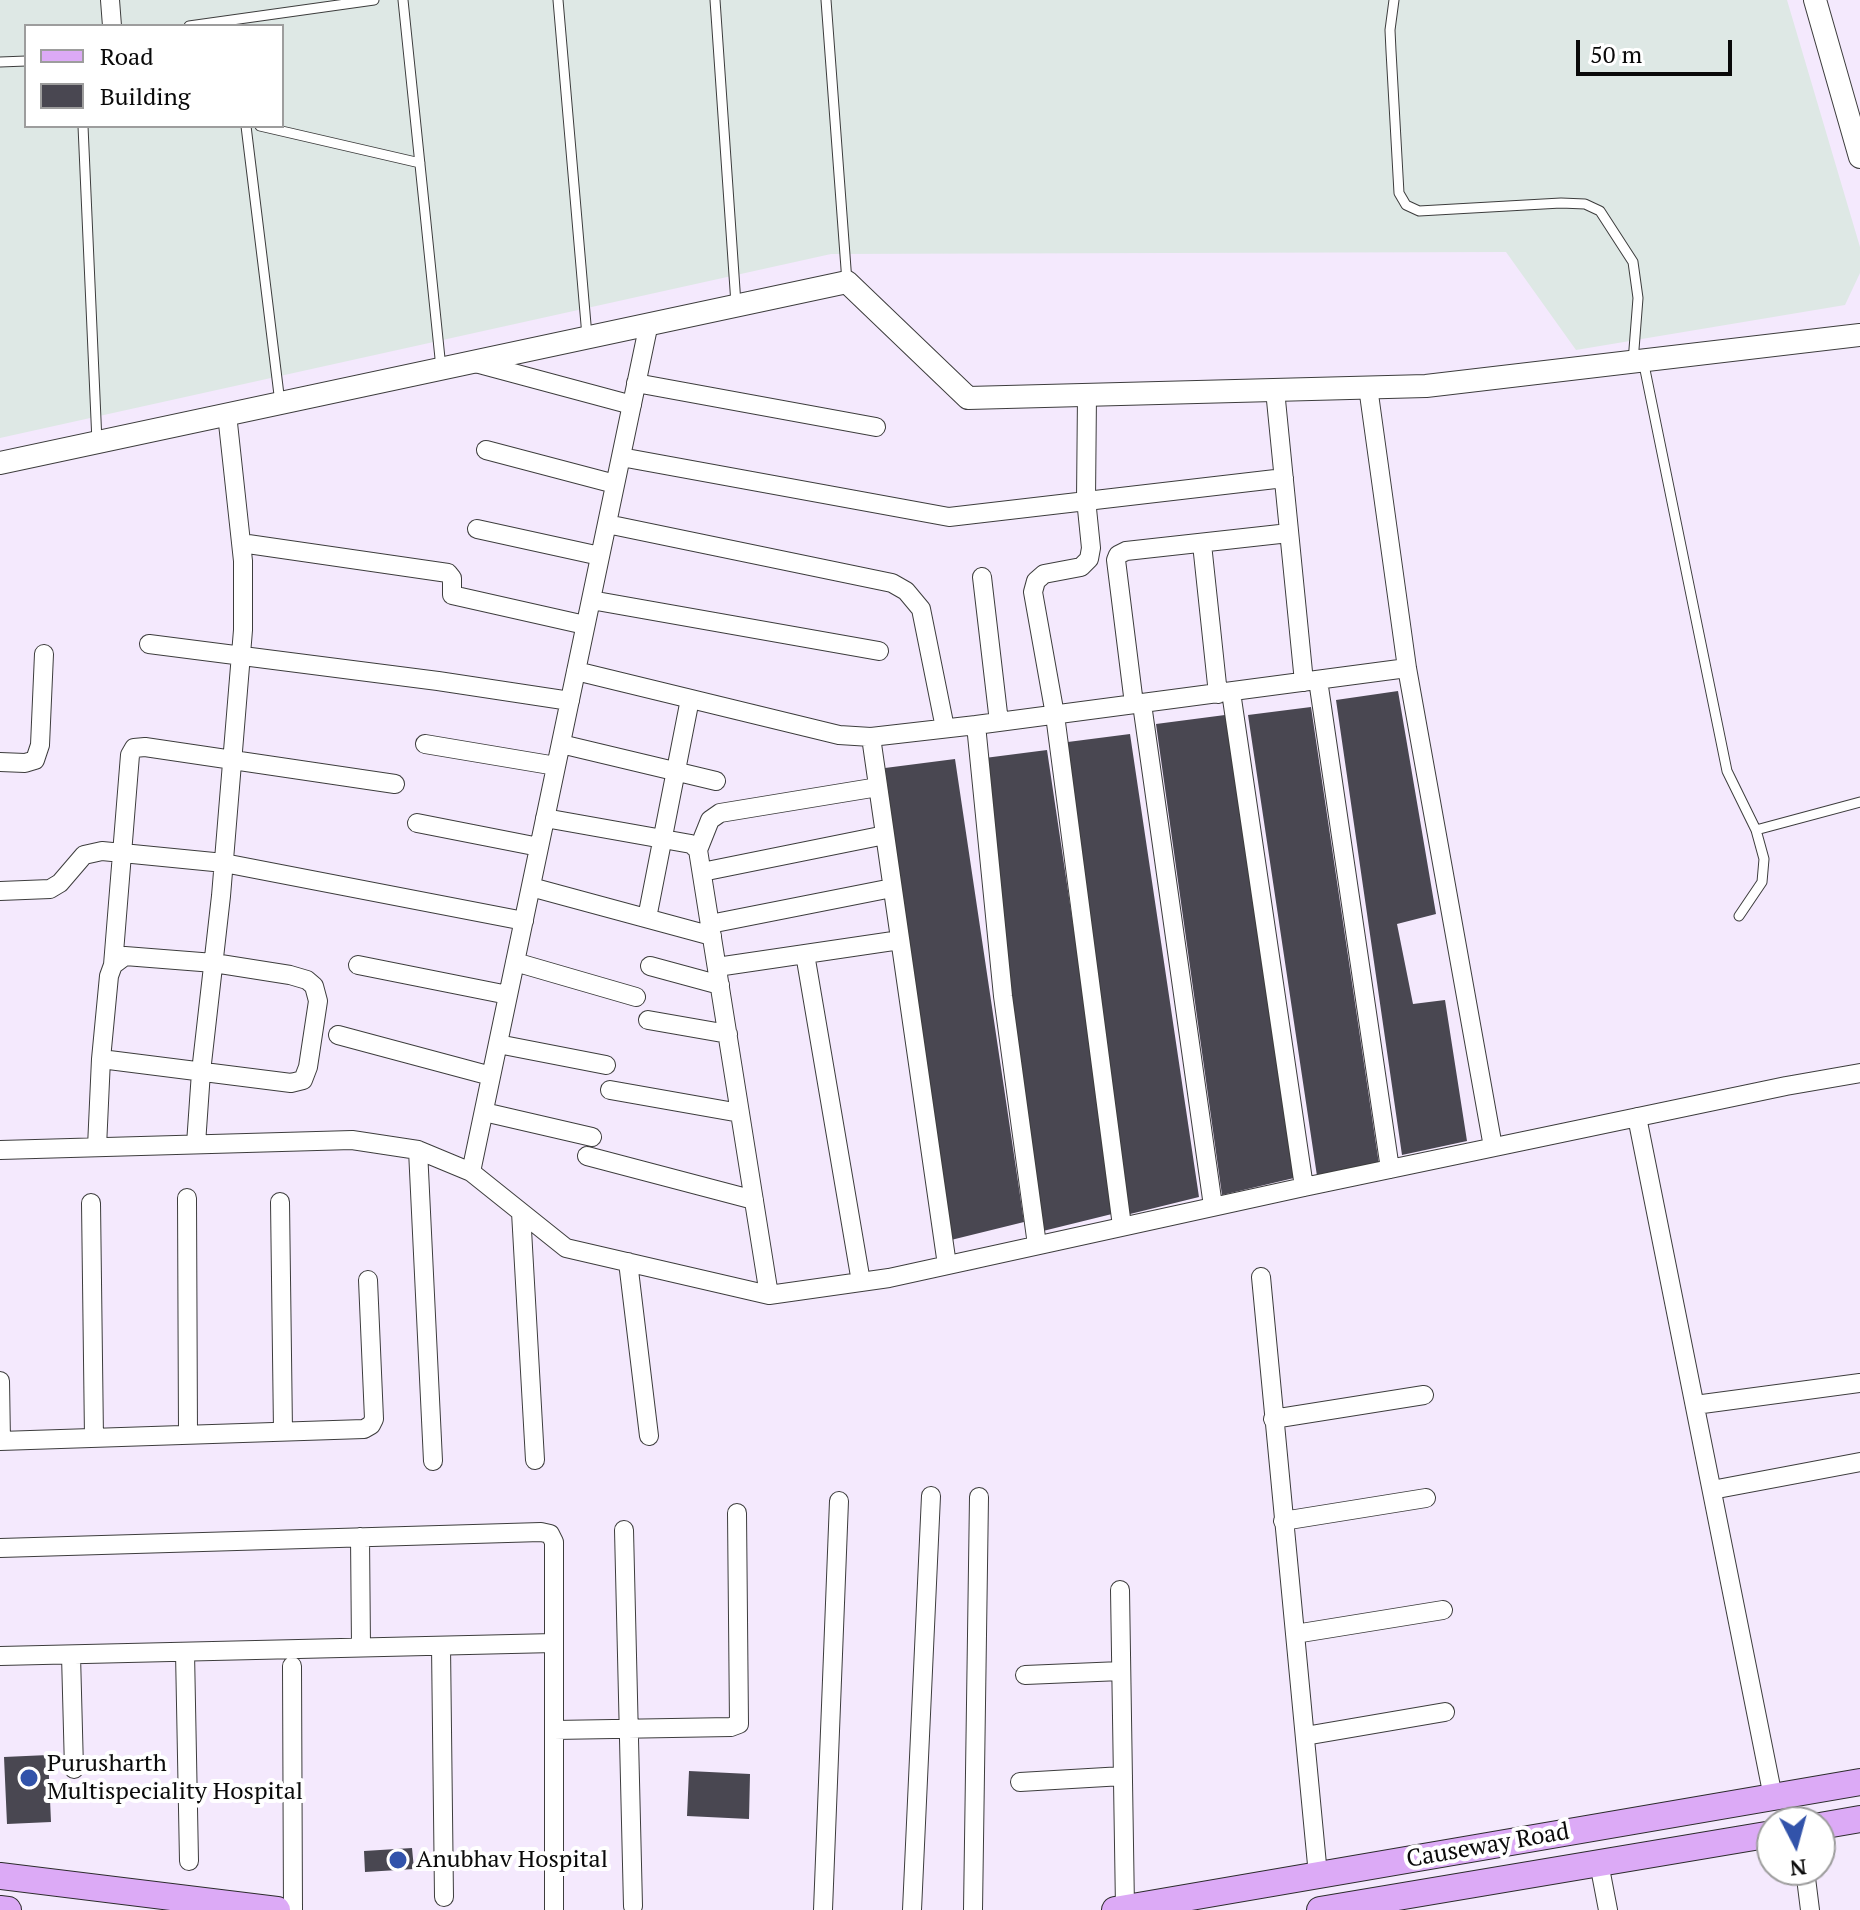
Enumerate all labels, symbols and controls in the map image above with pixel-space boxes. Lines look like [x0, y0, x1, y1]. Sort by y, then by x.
legend [24, 24, 284, 128]
scale bar [1580, 24, 1736, 74]
text: 50 m [1590, 38, 1642, 70]
text: Road [100, 40, 154, 72]
text: Building [100, 80, 190, 112]
place label: Purusharth Multispeciality Hospital [47, 1750, 303, 1806]
marker: Purusharth Multispeciality Hospital [18, 1767, 40, 1789]
north arrow [1756, 1806, 1836, 1886]
street label: Causeway Road [1404, 1818, 1572, 1874]
place label: Anubhav Hospital [416, 1846, 608, 1874]
marker: Anubhav Hospital [387, 1849, 409, 1871]
text: N [1789, 1853, 1808, 1884]

